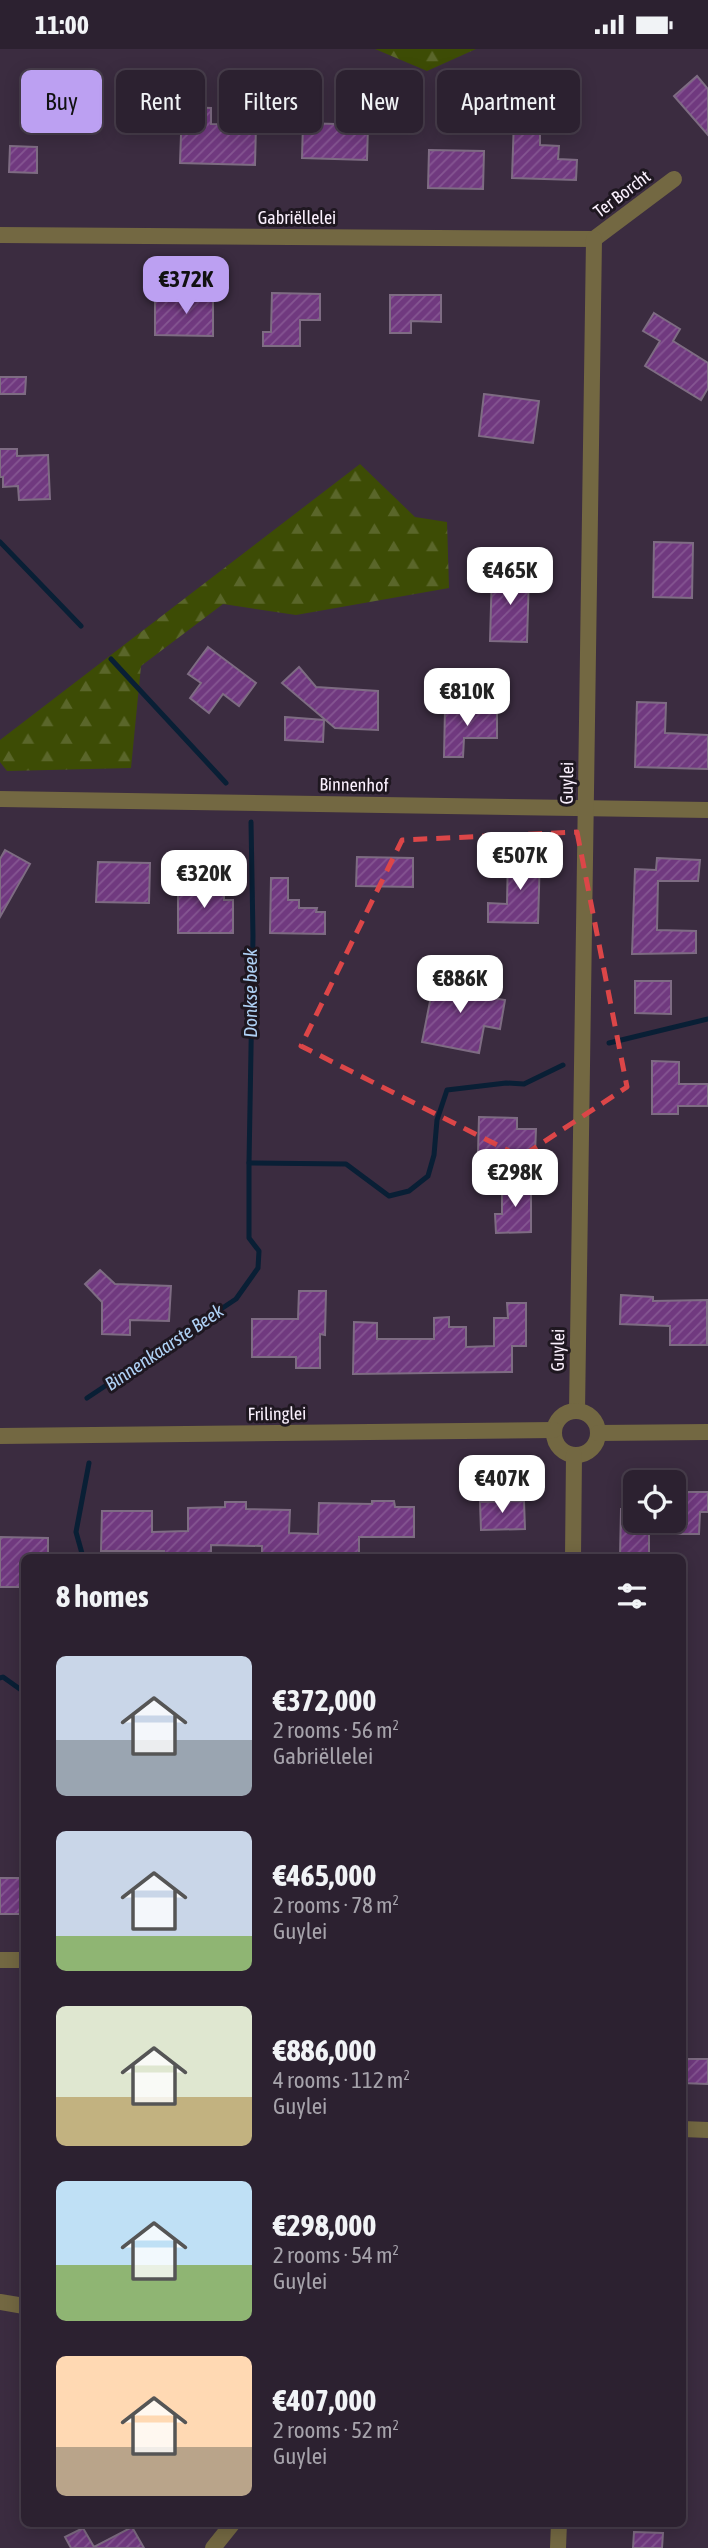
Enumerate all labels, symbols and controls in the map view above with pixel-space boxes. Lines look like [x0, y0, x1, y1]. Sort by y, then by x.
text: 11:00 [35, 10, 89, 40]
chip: Buy [21, 70, 102, 133]
chip: Rent [116, 70, 205, 133]
chip: Filters [219, 70, 322, 133]
chip: New [336, 70, 423, 133]
chip: Apartment [437, 70, 580, 133]
street label: Ter Borcht [589, 165, 654, 222]
street label: Gabriëllelei [258, 207, 336, 228]
pin: €372K [137, 257, 235, 316]
text: €372K [159, 266, 213, 292]
pin: €465K [461, 547, 559, 607]
text: €465K [483, 557, 537, 583]
pin: €810K [418, 669, 516, 728]
text: €810K [440, 678, 494, 704]
street label: Guylei [556, 762, 577, 804]
street label: Binnenhof [319, 773, 389, 796]
pin: €507K [471, 833, 569, 892]
text: €507K [493, 842, 547, 868]
pin: €320K [155, 851, 253, 910]
text: €320K [177, 860, 231, 886]
water label: Donkse beek [239, 948, 261, 1038]
pin: €886K [411, 955, 509, 1015]
text: €886K [433, 965, 487, 991]
pin: €298K [466, 1149, 564, 1209]
text: €298K [488, 1159, 542, 1185]
water label: Binnenkaarste Beek [100, 1299, 228, 1395]
street label: Guylei [547, 1329, 568, 1371]
street label: Frilinglei [247, 1402, 306, 1425]
pin: €407K [453, 1455, 551, 1515]
text: €407K [475, 1465, 529, 1491]
map controls [623, 1470, 686, 1533]
button: locate [623, 1470, 686, 1533]
icon: filters [613, 1577, 651, 1615]
text: 8 homes [56, 1579, 149, 1613]
text: €372,000 [273, 1683, 376, 1717]
icon: home [112, 1684, 196, 1768]
text: 2 rooms · 56 m² [273, 1717, 399, 1743]
text: Gabriëllelei [273, 1743, 373, 1769]
text: €465,000 [273, 1858, 376, 1892]
icon: home [112, 1859, 196, 1943]
text: 2 rooms · 78 m² [273, 1892, 399, 1918]
text: Guylei [273, 1918, 327, 1944]
text: €886,000 [273, 2033, 376, 2067]
icon: home [112, 2034, 196, 2118]
text: 4 rooms · 112 m² [273, 2067, 410, 2093]
text: Guylei [273, 2093, 327, 2119]
text: €298,000 [273, 2208, 376, 2242]
icon: home [112, 2209, 196, 2293]
text: 2 rooms · 54 m² [273, 2242, 399, 2268]
text: Guylei [273, 2268, 327, 2294]
text: €407,000 [273, 2383, 376, 2417]
icon: home [112, 2384, 196, 2468]
text: 2 rooms · 52 m² [273, 2417, 399, 2443]
text: Guylei [273, 2443, 327, 2469]

